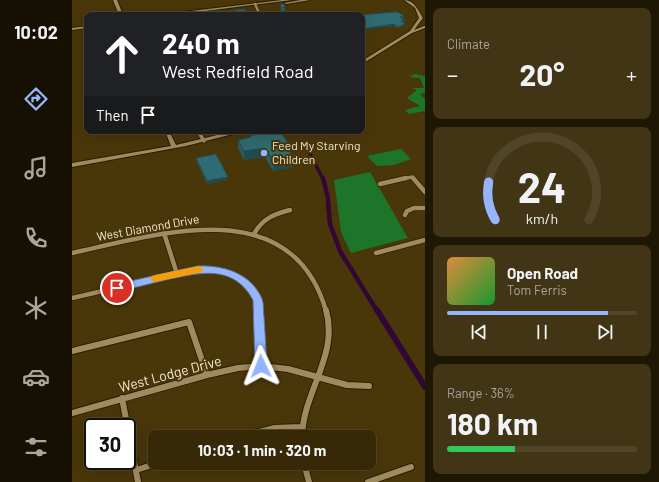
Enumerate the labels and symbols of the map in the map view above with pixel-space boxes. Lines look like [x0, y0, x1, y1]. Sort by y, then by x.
place label: Feed My Starving Children [272, 138, 360, 166]
marker: Feed My Starving Children [259, 148, 269, 158]
street label: West Diamond Drive [95, 211, 200, 243]
pin [100, 271, 134, 305]
position arrow [240, 345, 282, 387]
street label: West Lodge Drive [117, 352, 223, 395]
speed limit sign: 30 [84, 418, 136, 470]

